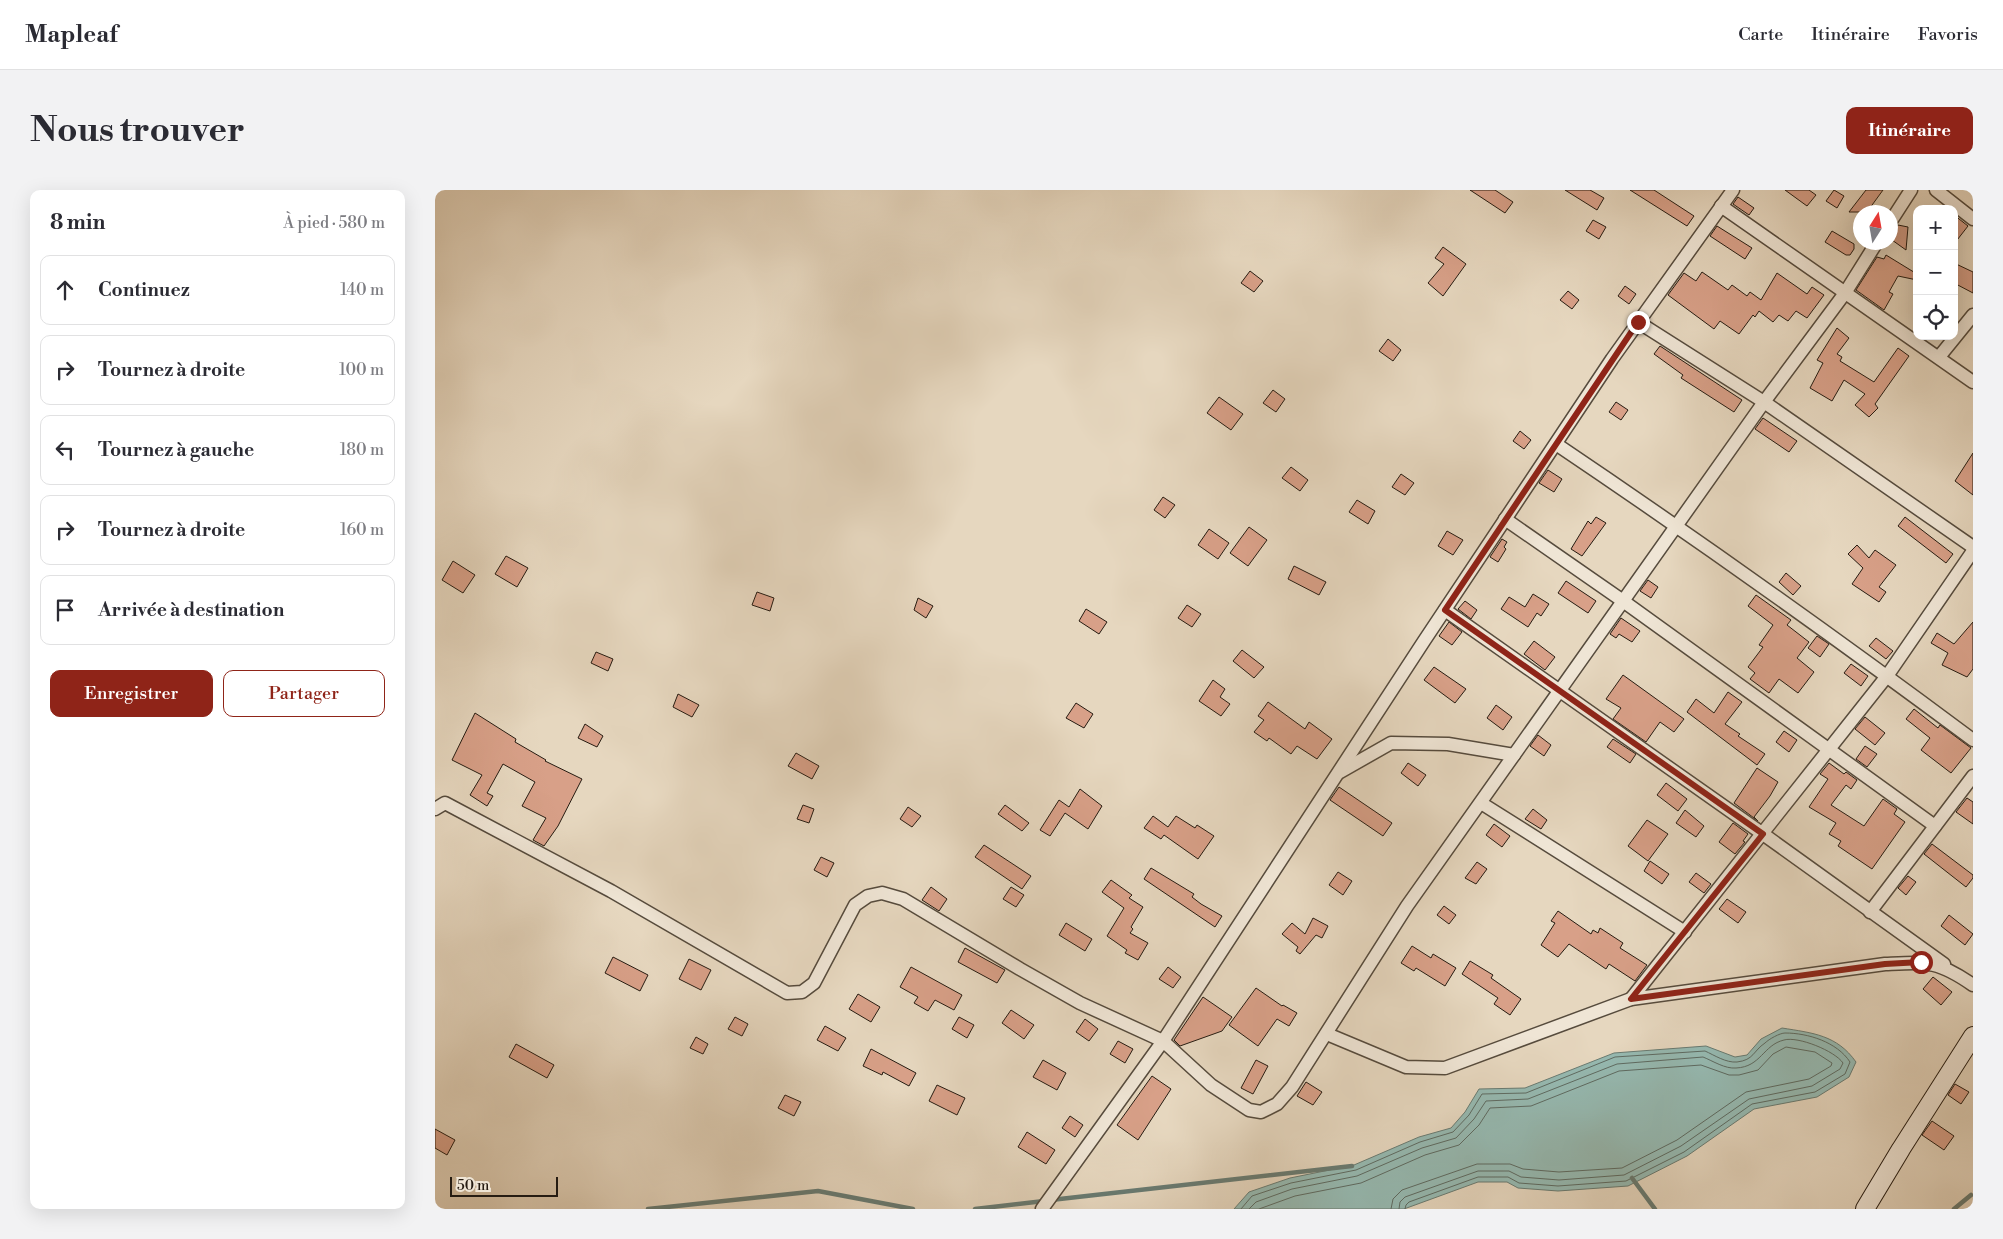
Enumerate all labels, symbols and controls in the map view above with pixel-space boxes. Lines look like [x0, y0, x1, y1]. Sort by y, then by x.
text: Mapleaf [25, 20, 118, 50]
text: Carte [1738, 23, 1783, 46]
text: Itinéraire [1811, 23, 1890, 46]
text: Favoris [1918, 23, 1978, 46]
button: Itinéraire [1846, 107, 1973, 154]
text: Nous trouver [30, 109, 245, 152]
north arrow [1853, 205, 1898, 250]
map controls [1913, 205, 1958, 340]
button: + [1913, 205, 1958, 250]
text: 8 min [50, 210, 105, 236]
text: À pied · 580 m [283, 213, 385, 233]
button: − [1913, 250, 1958, 295]
icon: ahead [51, 276, 79, 304]
text: Continuez [98, 278, 190, 302]
text: 140 m [340, 280, 384, 300]
button: locate [1913, 295, 1958, 340]
route end [1627, 311, 1650, 334]
icon: right [51, 356, 79, 384]
text: Tournez à droite [98, 358, 245, 382]
text: 100 m [339, 360, 384, 380]
icon: left [51, 436, 79, 464]
text: Tournez à gauche [98, 438, 254, 462]
text: 180 m [340, 440, 384, 460]
icon: right [51, 516, 79, 544]
text: Tournez à droite [98, 518, 245, 542]
text: 160 m [340, 520, 384, 540]
icon: arrive [51, 596, 79, 624]
text: Arrivée à destination [98, 598, 284, 622]
button: Enregistrer [50, 670, 213, 717]
button: Partager [223, 670, 385, 717]
route start [1910, 951, 1933, 974]
scale bar [450, 1174, 557, 1197]
text: 50 m [457, 1177, 489, 1195]

